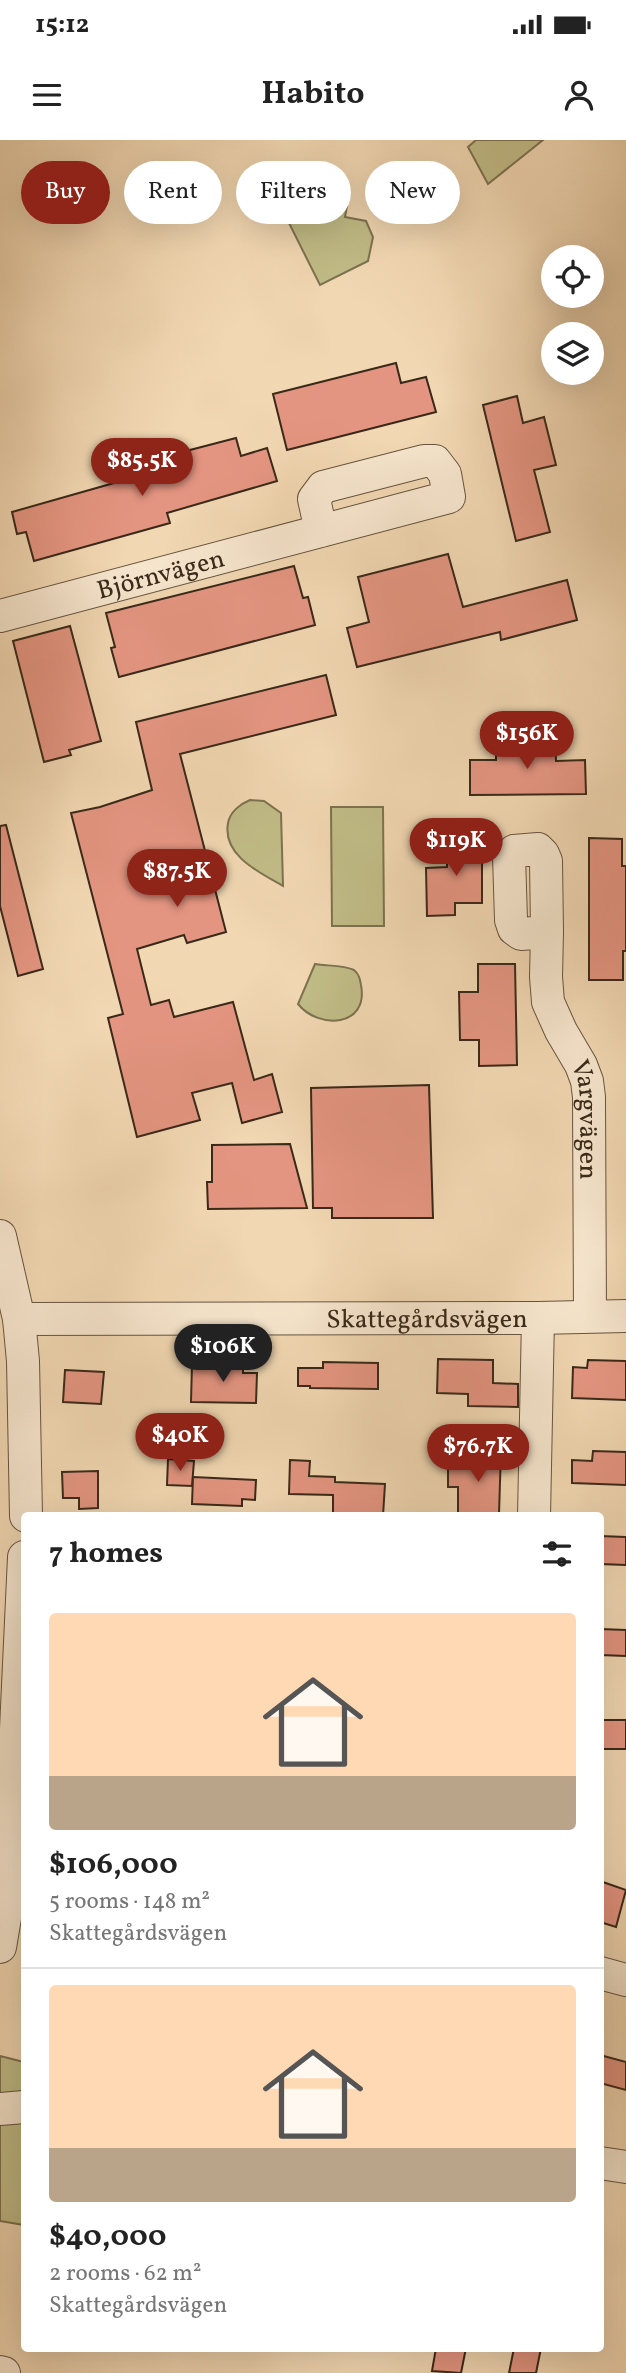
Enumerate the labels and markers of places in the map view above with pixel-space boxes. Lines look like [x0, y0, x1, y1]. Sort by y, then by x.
pin: $85.5K [85, 438, 199, 498]
pin: $156K [478, 712, 576, 771]
pin: $119K [407, 818, 505, 878]
pin: $87.5K [120, 850, 234, 909]
pin: $106K [174, 1324, 272, 1384]
pin: $40K [139, 1414, 221, 1473]
pin: $76.7K [421, 1424, 535, 1484]

